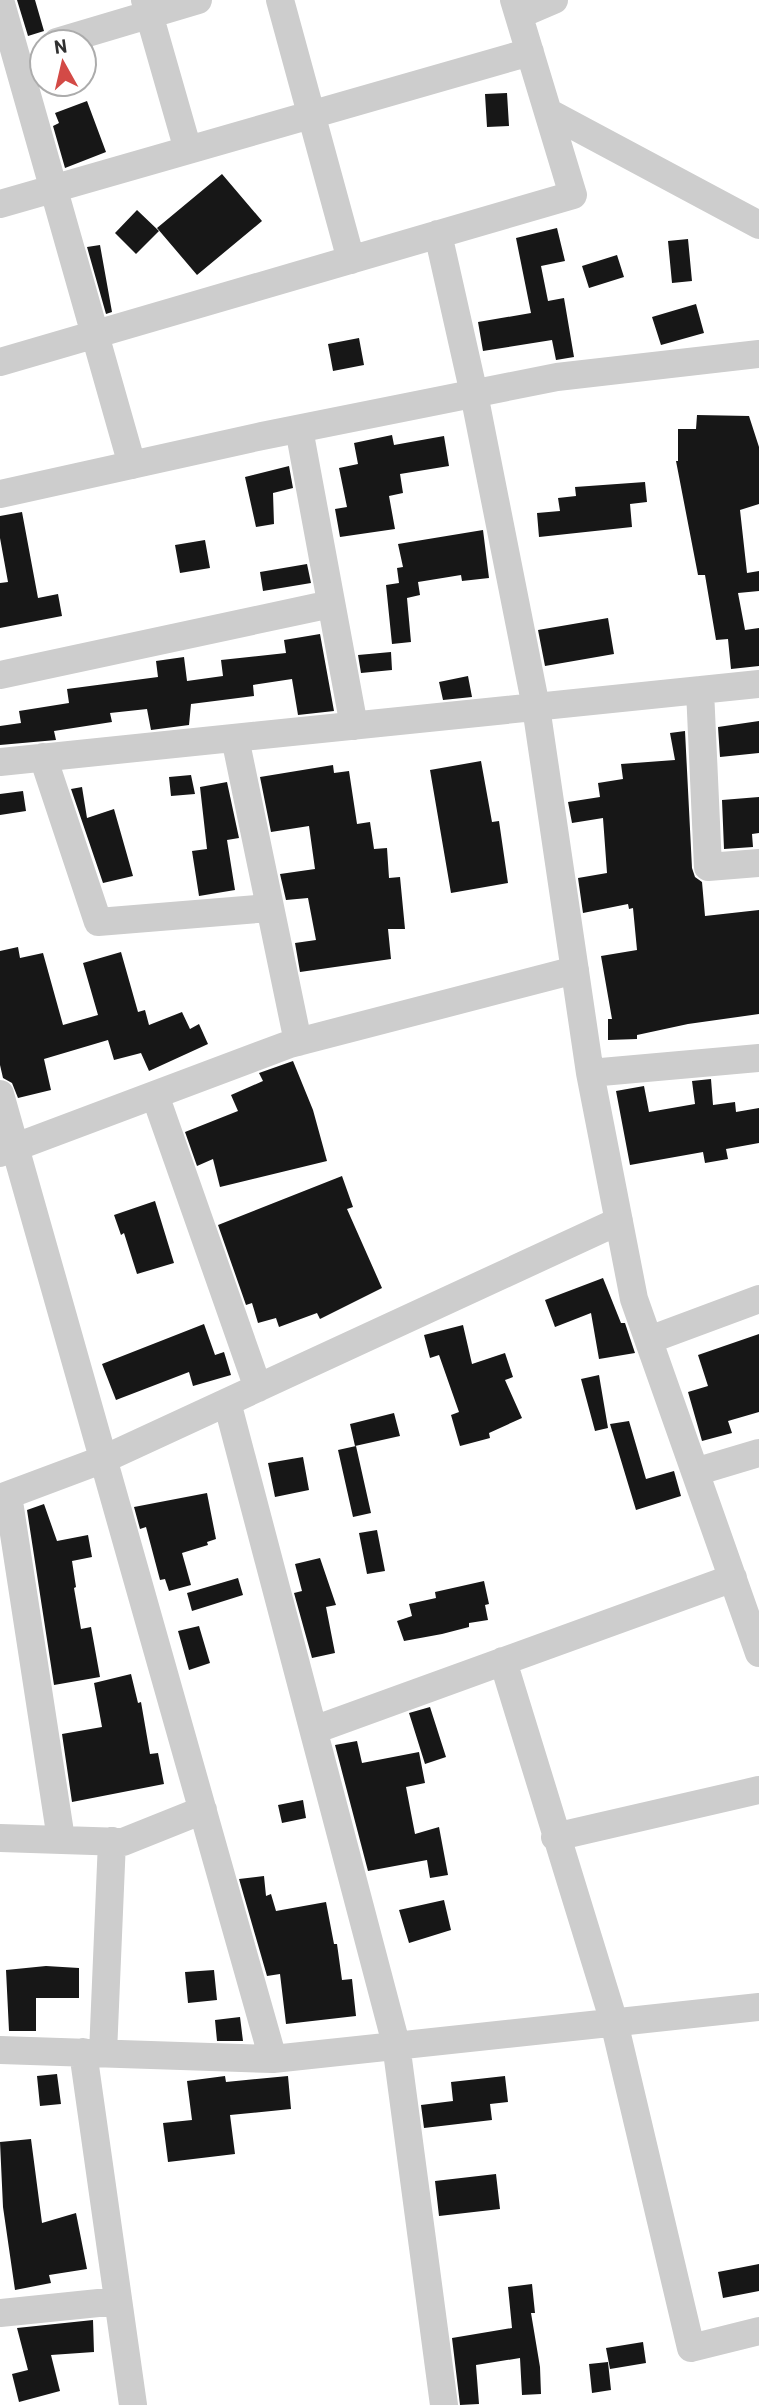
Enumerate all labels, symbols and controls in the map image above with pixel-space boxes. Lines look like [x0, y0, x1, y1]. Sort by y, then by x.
north arrow [28, 28, 98, 98]
text: N [53, 33, 68, 58]

